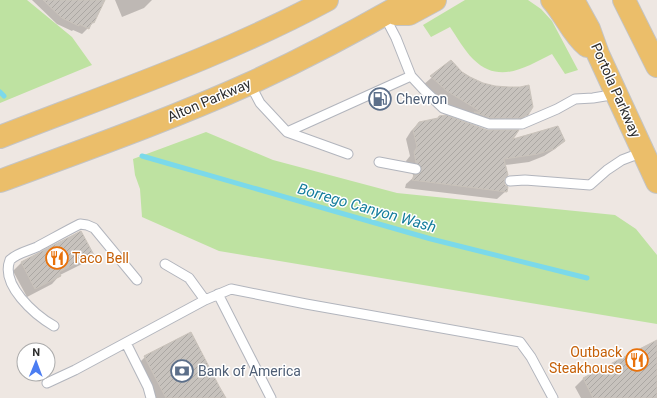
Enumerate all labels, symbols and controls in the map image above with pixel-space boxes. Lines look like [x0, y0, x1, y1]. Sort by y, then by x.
street label: Portola Parkway [588, 40, 644, 140]
street label: Alton Parkway [165, 75, 253, 125]
fuel station icon: Chevron [367, 86, 393, 112]
place label: Chevron [396, 91, 447, 107]
water label: Borrego Canyon Wash [296, 180, 438, 236]
restaurant icon: Taco Bell [44, 245, 70, 271]
place label: Taco Bell [72, 250, 129, 266]
north arrow [16, 342, 56, 382]
place label: Outback Steakhouse [549, 344, 623, 376]
text: N [32, 346, 40, 359]
restaurant icon: Outback Steakhouse [624, 347, 650, 373]
bank icon: Bank of America [169, 358, 195, 384]
place label: Bank of America [198, 363, 301, 379]

